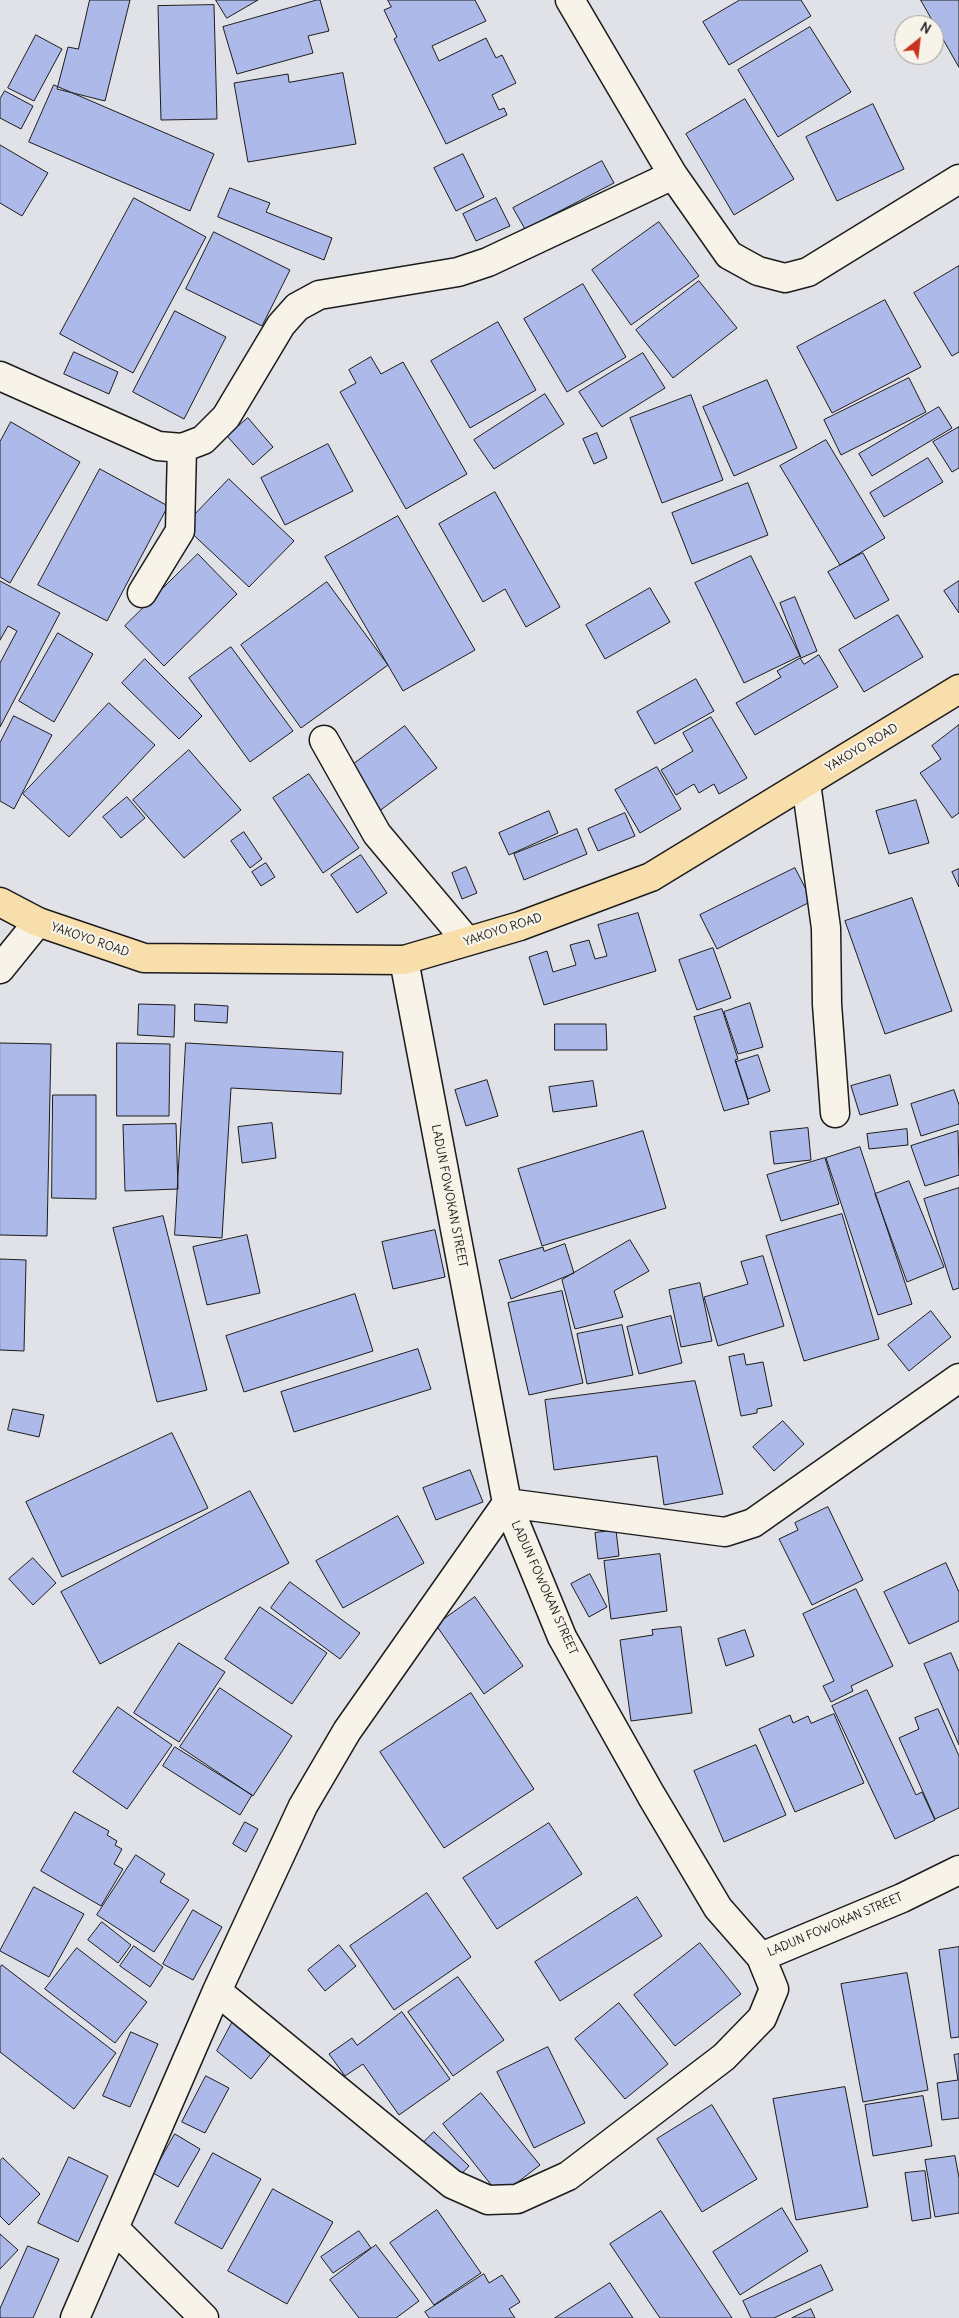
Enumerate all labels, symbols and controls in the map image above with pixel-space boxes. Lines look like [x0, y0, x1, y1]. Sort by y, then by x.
north arrow [894, 15, 944, 65]
text: N [917, 18, 934, 38]
street label: YAKOYO ROAD [823, 721, 901, 775]
street label: YAKOYO ROAD [462, 911, 544, 949]
street label: YAKOYO ROAD [49, 920, 131, 960]
street label: LADUN FOWOKAN STREET [428, 1123, 470, 1269]
street label: LADUN FOWOKAN STREET [508, 1519, 580, 1657]
street label: LADUN FOWOKAN STREET [765, 1890, 905, 1960]

